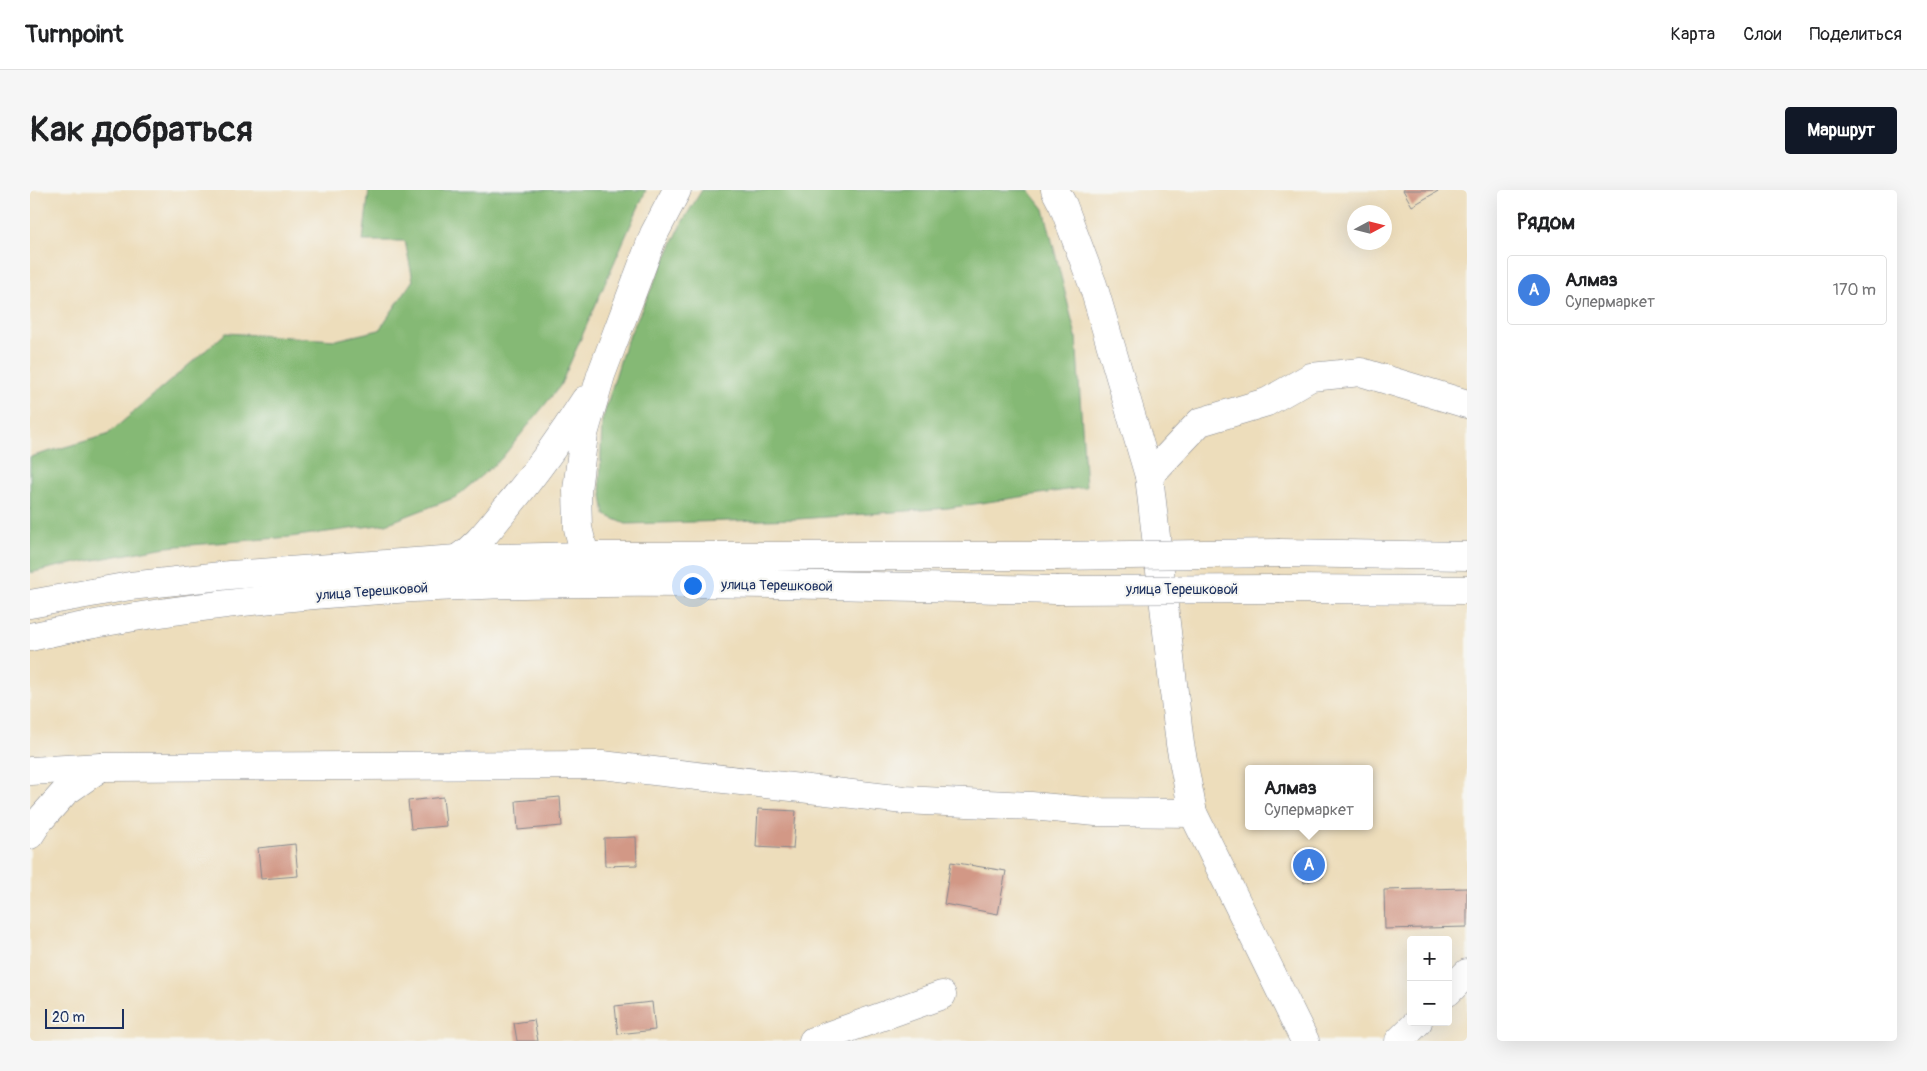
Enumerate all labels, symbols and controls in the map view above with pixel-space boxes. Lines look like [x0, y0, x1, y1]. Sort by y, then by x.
text: Turnpoint [25, 20, 123, 49]
text: Карта [1671, 23, 1715, 46]
text: Слои [1743, 23, 1781, 46]
text: Поделиться [1809, 23, 1902, 46]
button: Маршрут [1785, 107, 1897, 154]
text: Как добраться [30, 108, 253, 152]
north arrow [1347, 205, 1392, 250]
text: Рядом [1517, 209, 1575, 236]
text: Алмаз [1565, 268, 1618, 292]
text: A [1529, 280, 1539, 300]
text: 170 m [1833, 280, 1876, 300]
text: Супермаркет [1565, 292, 1655, 312]
your location [680, 573, 706, 599]
street label: улица Терешковой [720, 576, 833, 595]
street label: улица Терешковой [315, 579, 428, 604]
street label: улица Терешковой [1125, 581, 1238, 598]
popup [1245, 765, 1373, 830]
text: Алмаз [1264, 776, 1317, 800]
text: Супермаркет [1264, 800, 1354, 820]
pin: A [1293, 846, 1325, 884]
map controls [1407, 936, 1452, 1026]
button: + [1407, 936, 1452, 981]
button: − [1407, 981, 1452, 1026]
scale bar [45, 1006, 124, 1029]
text: 20 m [52, 1009, 85, 1026]

